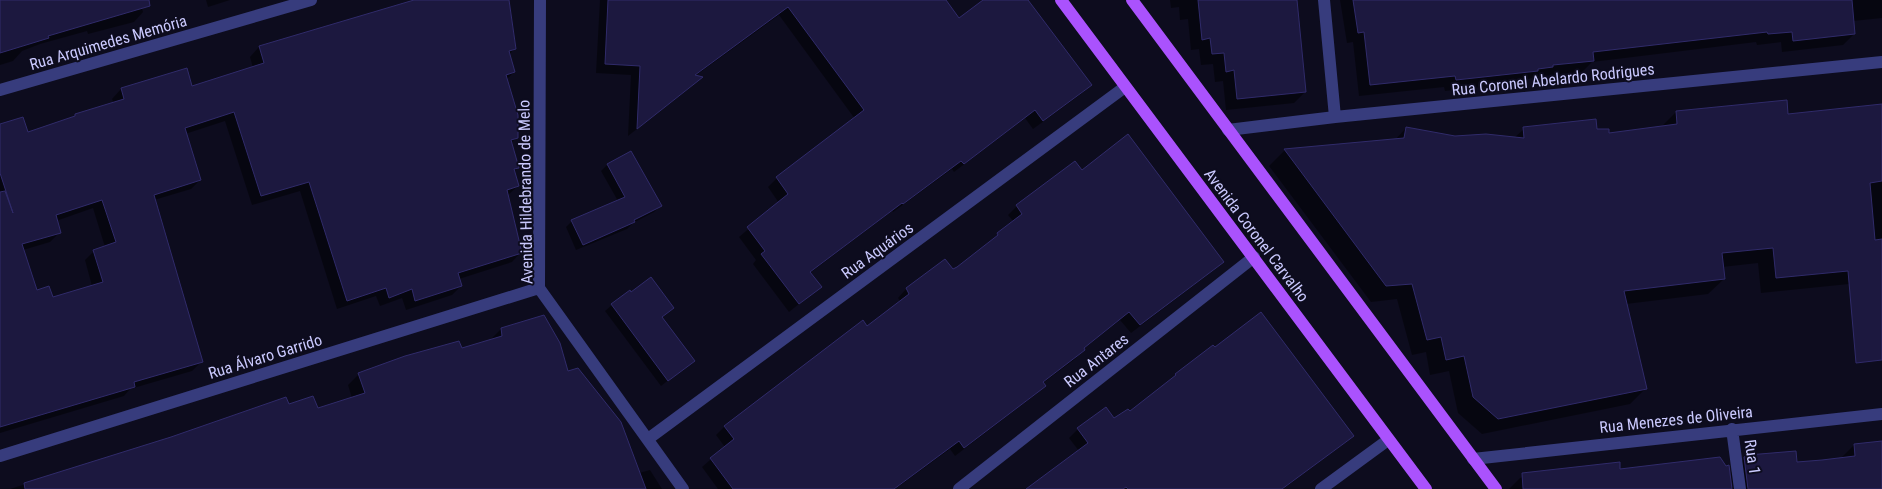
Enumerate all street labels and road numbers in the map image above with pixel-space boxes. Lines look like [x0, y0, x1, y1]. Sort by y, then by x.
street label: Rua Arquimedes Memória [27, 11, 189, 74]
street label: Rua Coronel Abelardo Rodrigues [1451, 59, 1655, 100]
street label: Avenida Hildebrando de Melo [514, 100, 537, 284]
street label: Avenida Coronel Carvalho [1200, 165, 1313, 306]
street label: Rua Aquários [838, 218, 917, 283]
street label: Rua Antares [1060, 329, 1132, 391]
street label: Rua Álvaro Garrido [206, 330, 324, 383]
street label: Rua Menezes de Oliveira [1598, 402, 1754, 437]
street label: Rua 1 [1741, 438, 1764, 476]

